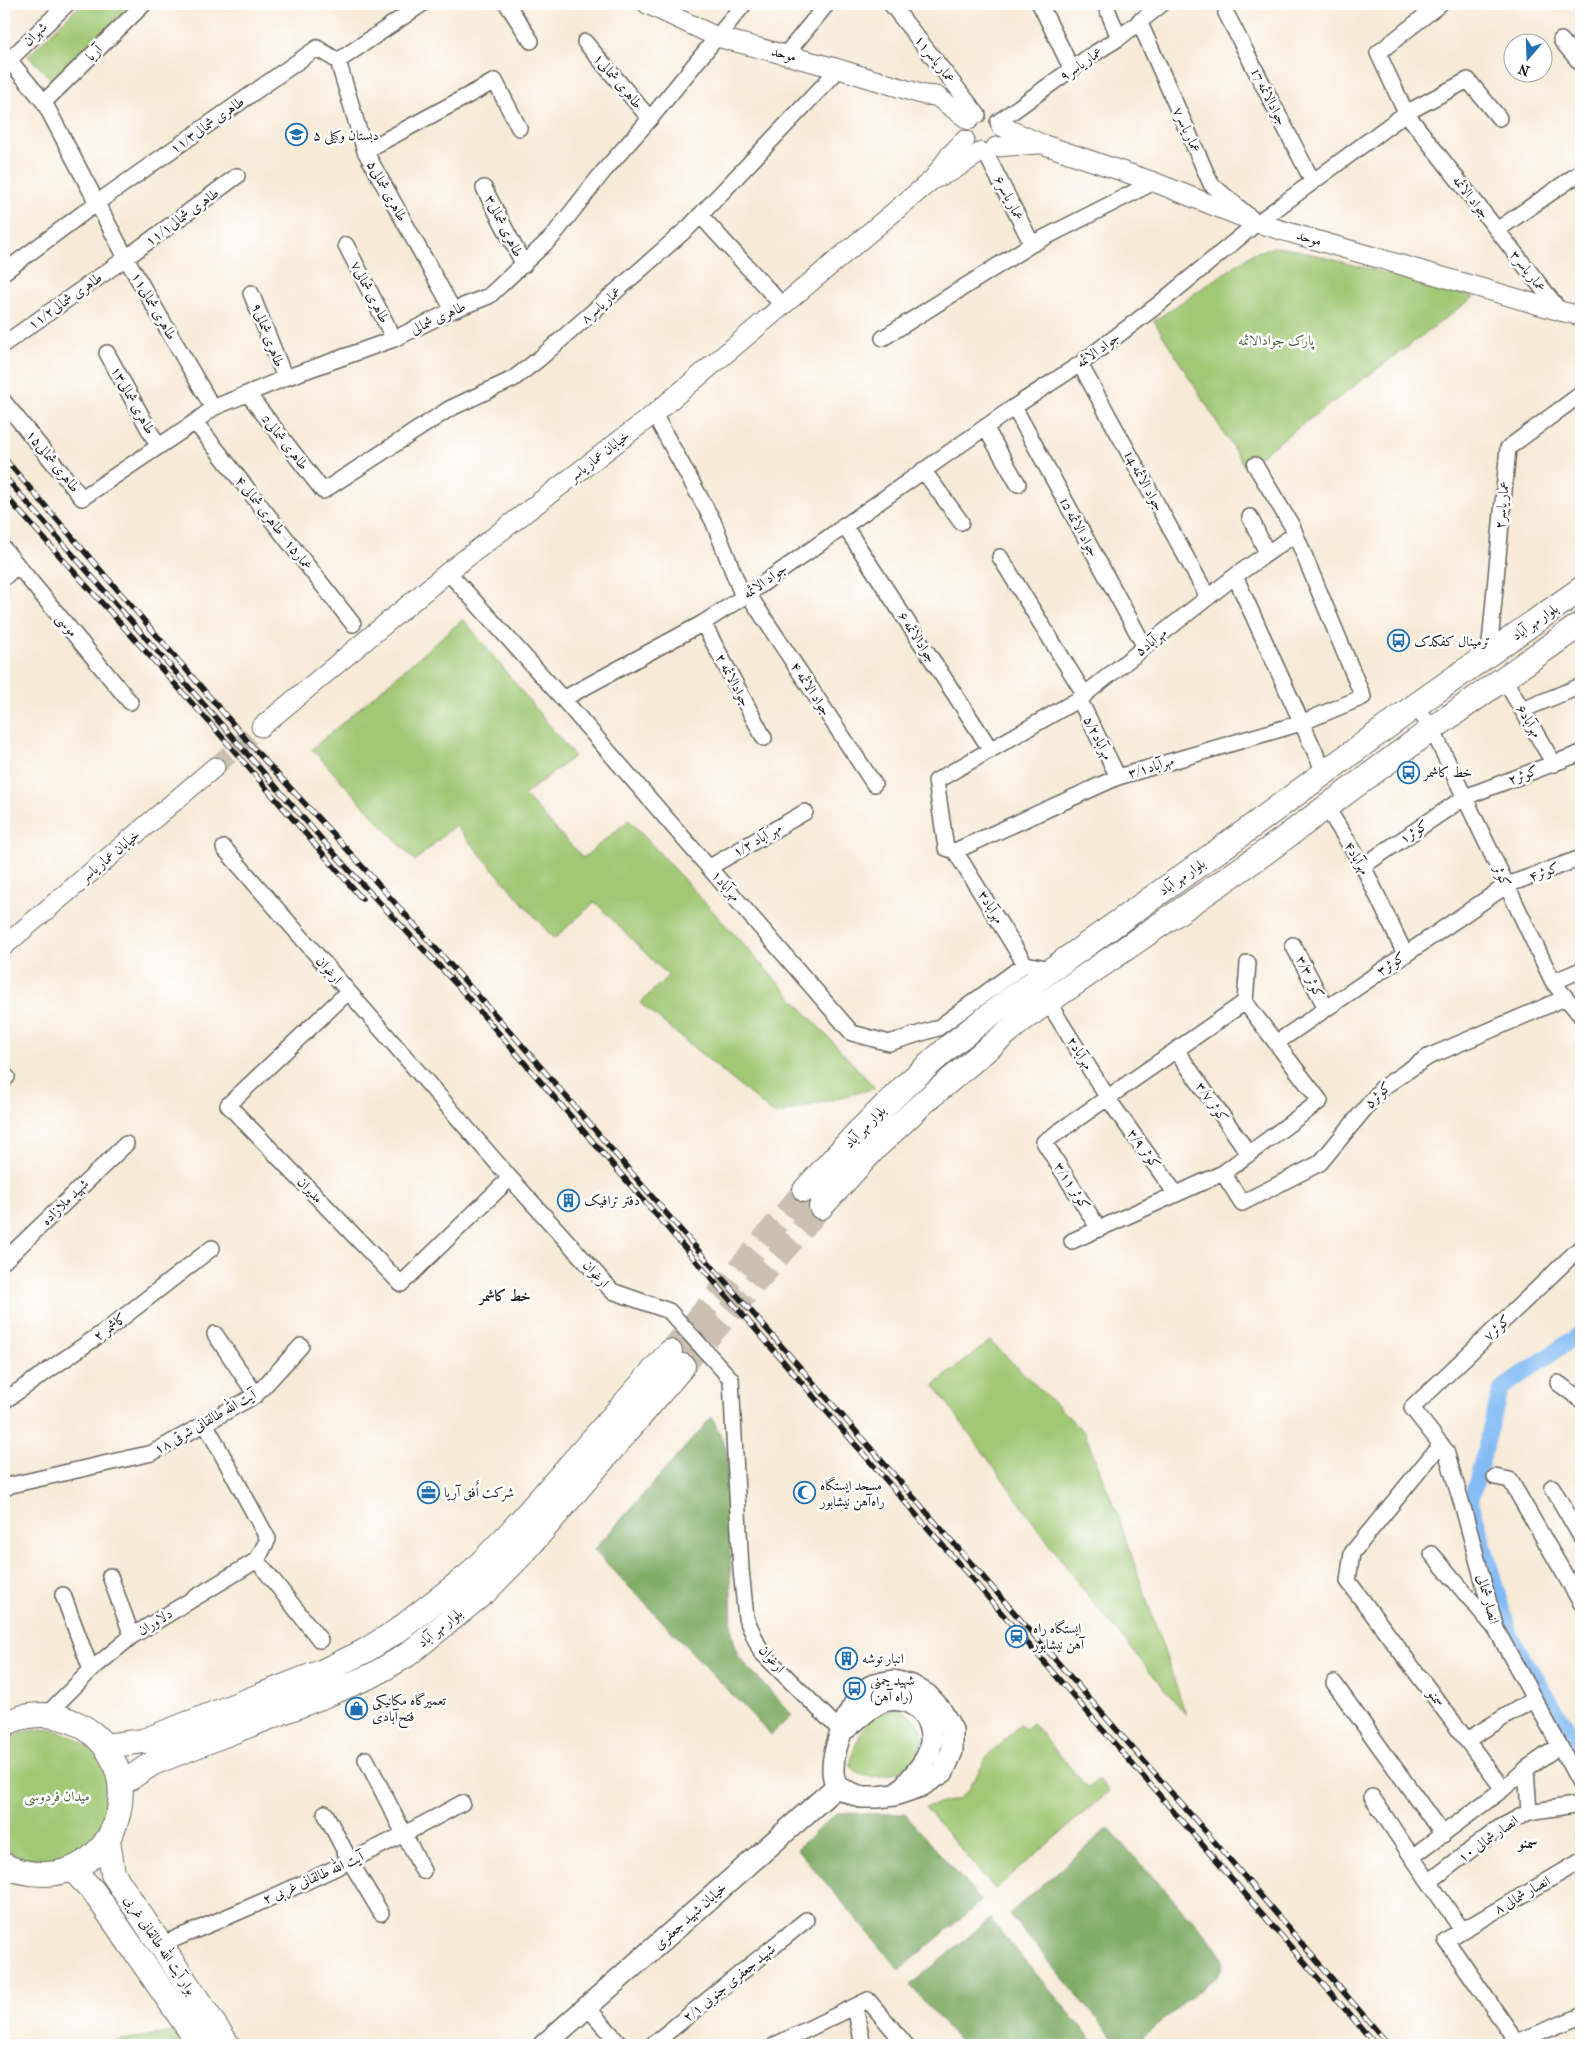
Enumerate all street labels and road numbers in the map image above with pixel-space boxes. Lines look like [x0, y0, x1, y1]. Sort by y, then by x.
street label: شهران [19, 18, 51, 50]
street label: عمار یاسر۱۱ [910, 32, 959, 87]
street label: آریا [82, 40, 107, 65]
street label: موحد [770, 43, 798, 65]
street label: عمار یاسر۹ [1056, 43, 1106, 86]
street label: طاهری شمالی۱ [590, 50, 646, 112]
street label: جوادالائمه 17 [1247, 66, 1291, 128]
street label: طاهری شمالی۱۱/۳ [166, 93, 248, 157]
street label: عمار یاسر۷ [1168, 104, 1205, 156]
street label: طاهری شمالی۵ [363, 157, 411, 225]
street label: جواد الائمه [1449, 172, 1493, 222]
street label: عمار یاسر۶ [990, 173, 1028, 224]
street label: طاهری شمالی۱۱/۱ [142, 185, 222, 249]
street label: طاهری شمالی۳ [481, 192, 527, 260]
street label: موحد [1294, 226, 1324, 250]
street label: عمار یاسر۳ [1506, 247, 1550, 296]
street label: طاهری شمالی۷ [347, 258, 393, 326]
street label: طاهری شمالی۱۱/۲ [24, 269, 106, 333]
street label: طاهری شمالی۱۱ [128, 269, 180, 343]
street label: عمار یاسر۸ [577, 283, 626, 328]
street label: طاهری شمالی [408, 298, 468, 338]
street label: طاهری شمالی۹ [248, 301, 288, 369]
street label: جواد الائمه [1073, 328, 1123, 372]
street label: طاهری شمالی۱۳ [107, 363, 159, 437]
street label: طاهری شمالی2 [258, 411, 312, 473]
street label: طاهری شمالی۱۵ [23, 426, 83, 496]
street label: خیابان عمار یاسر [564, 427, 634, 487]
street label: جواد الائمه 14 [1121, 448, 1167, 514]
street label: عمار۱۵ - طاهری شمالی ۴ [232, 472, 316, 574]
street label: عمار یاسر۲ [1491, 480, 1514, 530]
street label: جواد الائمه 12 [1056, 494, 1102, 560]
street label: جواد الائمه [740, 560, 790, 602]
street label: بلوار مهر آباد [1509, 600, 1562, 645]
street label: جوادالائمه ۶ [894, 608, 940, 666]
street label: موسی [52, 610, 82, 641]
street label: مهرآباد۵ [1132, 624, 1171, 660]
street label: جوادالائمه ۲ [712, 650, 754, 710]
street label: جواد الائمه ۴ [787, 659, 835, 719]
street label: مهرآباد۶ [1512, 701, 1545, 741]
street label: مهرآباد۵/۲ [1079, 713, 1116, 763]
street label: مهرآباد۳/۱ [1126, 752, 1176, 783]
street label: کوثر۲ [1506, 762, 1540, 788]
street label: کوثر۱ [1397, 816, 1431, 848]
street label: مهر آباد ۱/۲ [730, 819, 785, 862]
street label: خیابان عمار یاسر [75, 826, 144, 888]
street label: مهرآباد۴ [1340, 838, 1373, 878]
street label: بلوار مهر آباد [1156, 855, 1209, 900]
street label: کوثر۴ [1527, 859, 1561, 885]
street label: کوثر [1489, 860, 1514, 890]
street label: مهرآباد۱ [707, 867, 744, 906]
street label: مهرآباد۳ [974, 887, 1008, 927]
street label: کوثر۳ [1374, 948, 1408, 980]
street label: ارغوان [312, 953, 346, 987]
street label: کوثر ۳/۳ [1292, 953, 1328, 1001]
street label: مهرآباد۲ [1063, 1033, 1097, 1073]
street label: کوثر۵ [1361, 1078, 1395, 1112]
street label: کوثر ۳/۷ [1192, 1079, 1232, 1125]
street label: بلوار مهر آباد [841, 1102, 890, 1153]
street label: کوثر ۳/۹ [1124, 1126, 1164, 1172]
street label: کوثر ۳/۱۱ [1050, 1159, 1094, 1213]
street label: مدیران [294, 1173, 326, 1207]
street label: شهید ملازاده [38, 1175, 93, 1229]
street label: ارغوان [579, 1257, 613, 1291]
street label: کاشمر ۲ [90, 1309, 130, 1345]
street label: کوثر۷ [1480, 1311, 1514, 1345]
street label: آیت الله طالقانی شرقی ۱۸ [150, 1382, 261, 1459]
street label: انصار شمالی [1473, 1572, 1503, 1626]
street label: دلاوران [135, 1605, 175, 1639]
street label: بلوار مهر آباد [414, 1605, 467, 1652]
street label: ارغوان [755, 1642, 789, 1676]
street label: سمنو [1423, 1684, 1448, 1710]
street label: انصار شمالی ۱۰ [1454, 1812, 1522, 1866]
street label: آیت الله طالقانی غربی ۲ [259, 1845, 368, 1909]
street label: انصار شمالی ۸ [1491, 1872, 1553, 1918]
street label: خیابان شهید جعفری [650, 1879, 731, 1954]
street label: بوار آیت الله طالقانی غربی [120, 1890, 202, 1999]
street label: شهید جعفری جنوبی ۲/۱ [679, 1940, 779, 2026]

